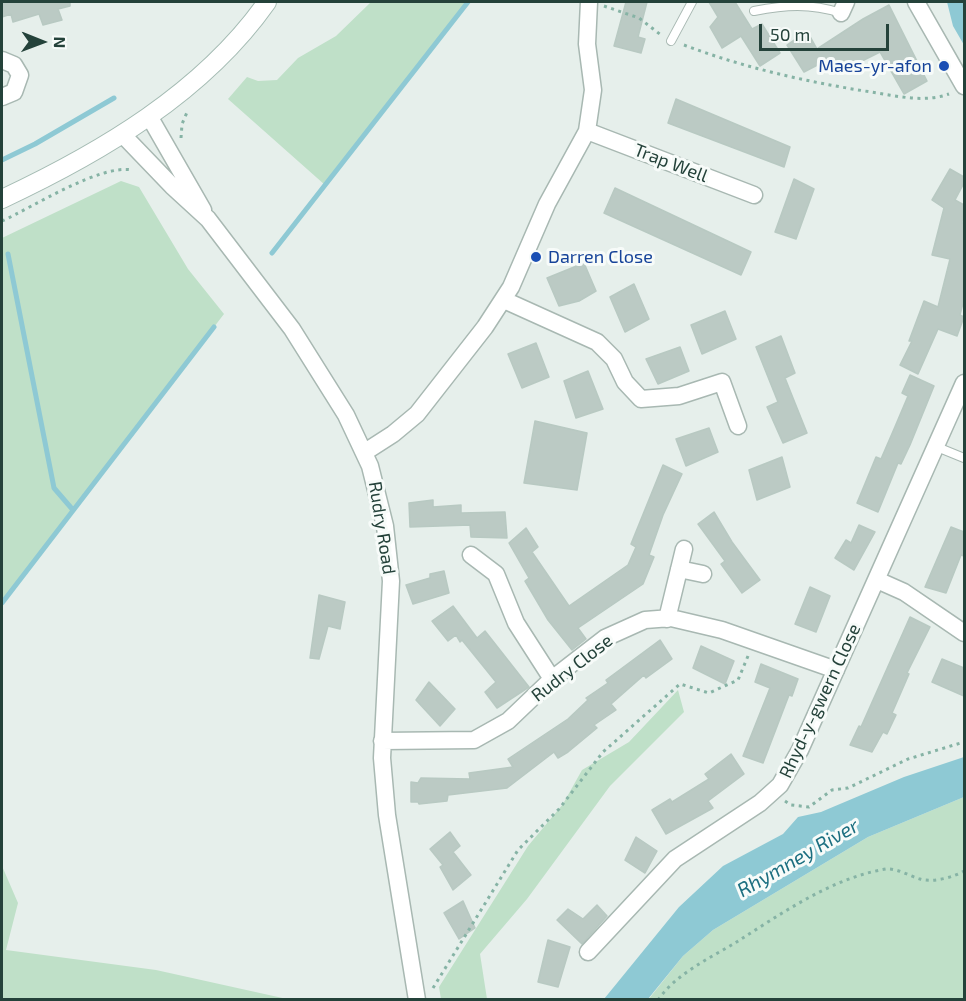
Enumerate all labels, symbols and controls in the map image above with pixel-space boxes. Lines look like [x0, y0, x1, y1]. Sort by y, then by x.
north arrow [12, 12, 72, 72]
scale bar [762, 12, 892, 50]
text: 50 m [770, 23, 810, 45]
text: N [51, 36, 70, 48]
place label: Maes-yr-afon [818, 55, 932, 77]
marker: Maes-yr-afon [937, 59, 951, 73]
street label: Trap Well [631, 139, 711, 187]
place label: Darren Close [548, 246, 653, 268]
marker: Darren Close [529, 250, 543, 264]
street label: Rudry Road [364, 480, 400, 576]
street label: Rhyd-y-gwern Close [775, 620, 865, 782]
street label: Rudry Close [527, 630, 617, 706]
water label: Rhymney River [733, 814, 863, 902]

